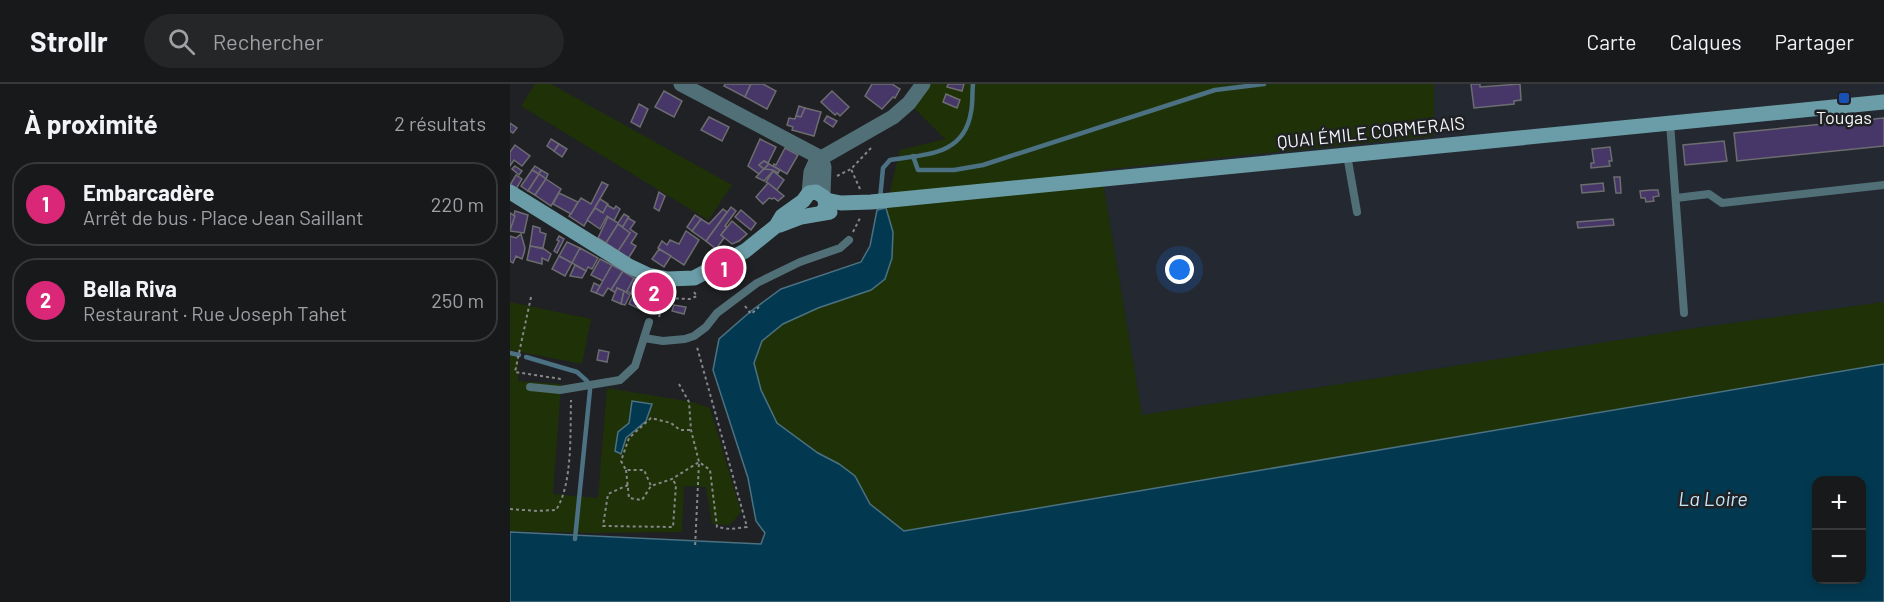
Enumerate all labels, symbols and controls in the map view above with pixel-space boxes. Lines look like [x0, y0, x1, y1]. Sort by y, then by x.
search box [144, 14, 564, 68]
text: Strollr [30, 24, 108, 58]
icon: search [165, 25, 198, 58]
text: Rechercher [213, 28, 323, 54]
text: Carte [1587, 29, 1636, 54]
text: Calques [1669, 29, 1742, 54]
text: Partager [1775, 29, 1854, 54]
marker: Tougas [1837, 91, 1851, 105]
place label: Tougas [1816, 106, 1872, 128]
text: À proximité [24, 108, 158, 139]
text: 2 résultats [394, 111, 486, 135]
street label: QUAI ÉMILE CORMERAIS [1276, 111, 1466, 153]
text: Embarcadère [83, 179, 214, 205]
text: 1 [42, 192, 49, 216]
text: 220 m [431, 192, 484, 216]
text: Arrêt de bus · Place Jean Saillant [83, 205, 364, 229]
pin: 1 [704, 246, 744, 291]
your location [1165, 255, 1194, 284]
pin: 2 [634, 270, 674, 314]
text: Bella Riva [83, 275, 177, 301]
text: 2 [40, 288, 51, 312]
text: 250 m [431, 288, 484, 312]
text: Restaurant · Rue Joseph Tahet [83, 301, 347, 325]
map controls [1812, 476, 1866, 584]
button: + [1812, 476, 1866, 530]
water label: La Loire [1678, 486, 1748, 510]
button: − [1812, 530, 1866, 584]

